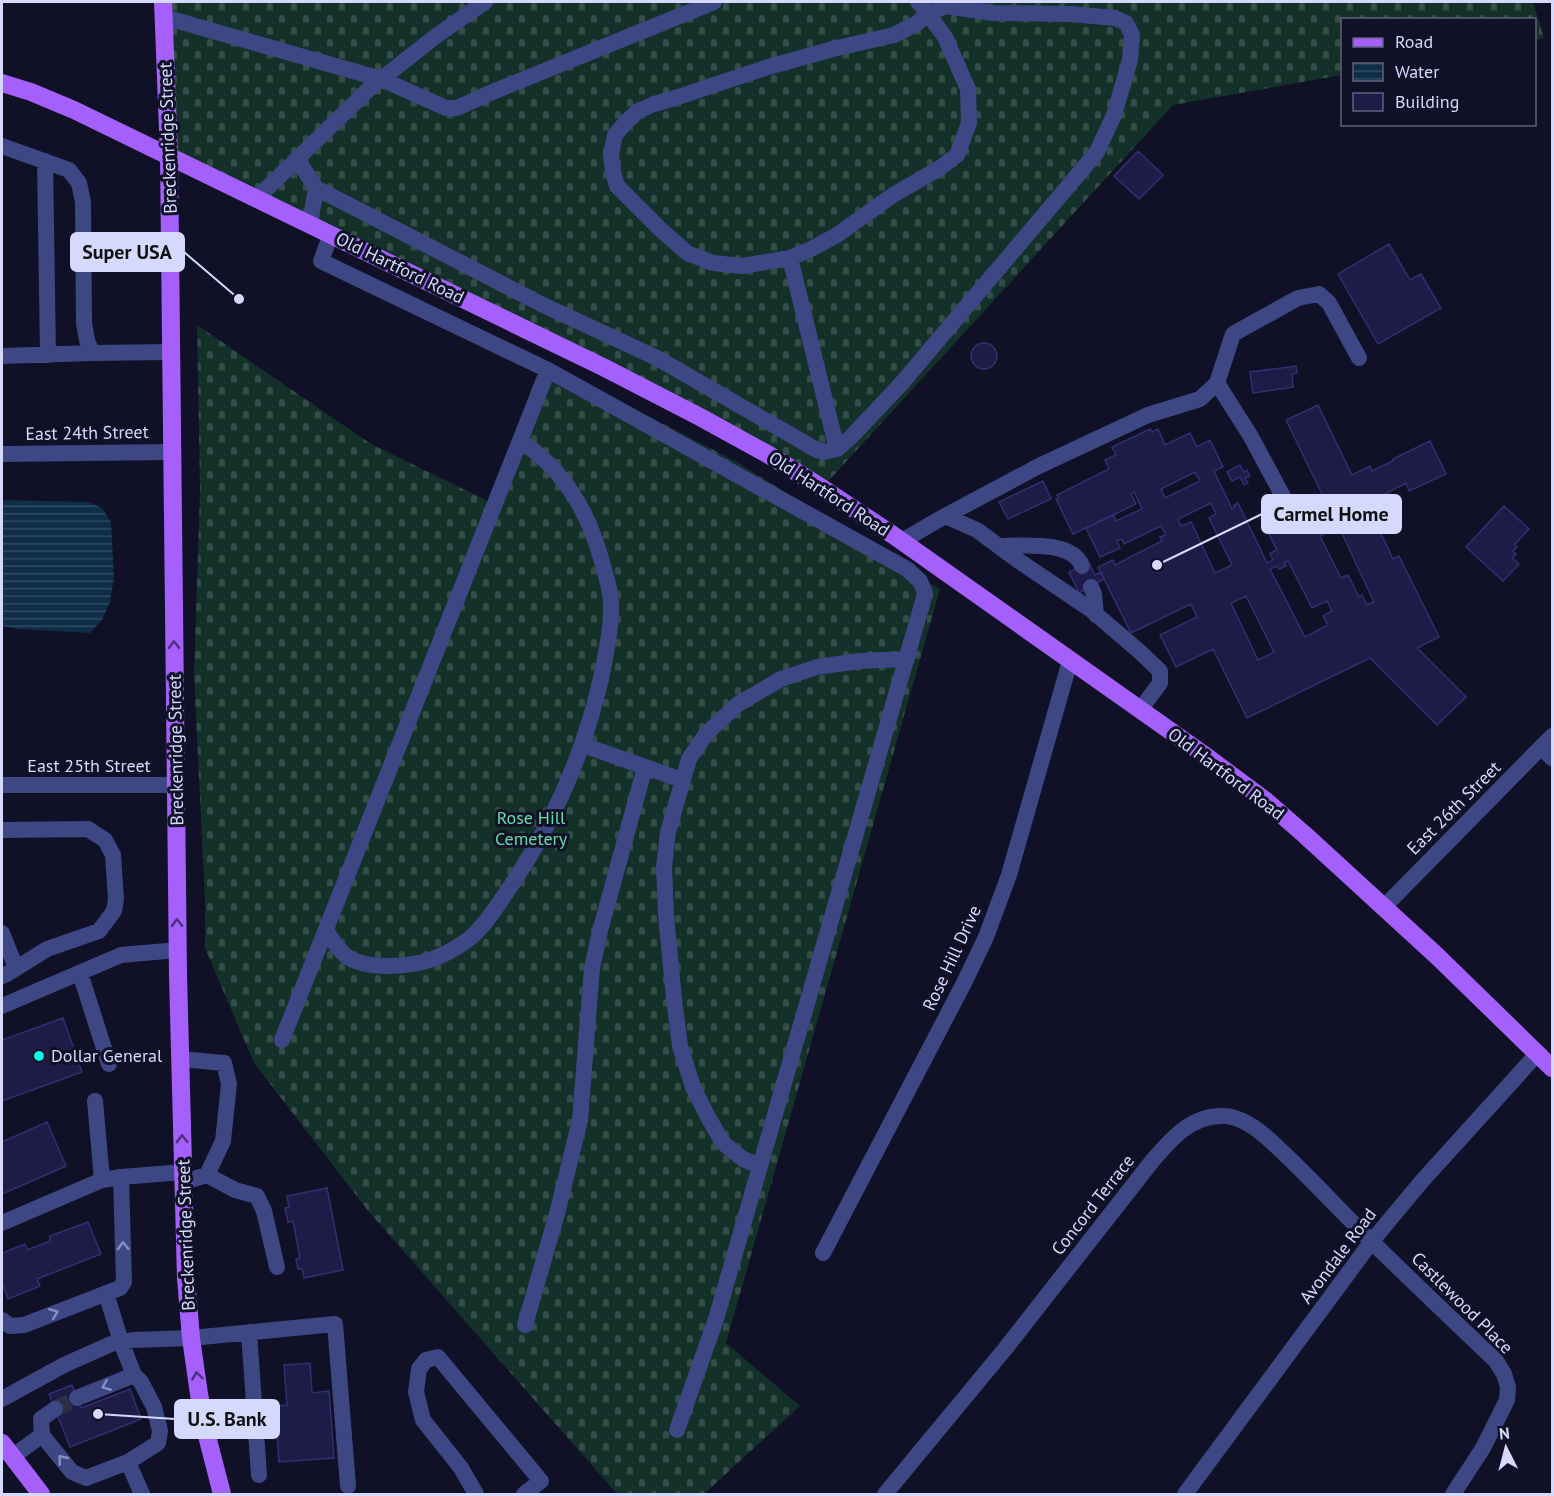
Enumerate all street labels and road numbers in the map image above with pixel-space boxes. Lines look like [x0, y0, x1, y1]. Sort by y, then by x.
street label: Breckenridge Street [153, 62, 182, 214]
street label: Old Hartford Road [332, 227, 468, 309]
street label: East 24th Street [25, 420, 149, 445]
street label: Old Hartford Road [764, 446, 894, 541]
street label: Breckenridge Street [163, 674, 188, 826]
street label: Old Hartford Road [1164, 722, 1289, 825]
street label: East 25th Street [27, 754, 151, 777]
street label: East 26th Street [1402, 756, 1505, 859]
street label: Rose Hill Drive [917, 901, 986, 1014]
street label: Concord Terrace [1046, 1150, 1139, 1260]
street label: Breckenridge Street [171, 1159, 200, 1311]
street label: Avondale Road [1294, 1203, 1381, 1308]
street label: Castlewood Place [1407, 1247, 1518, 1358]

